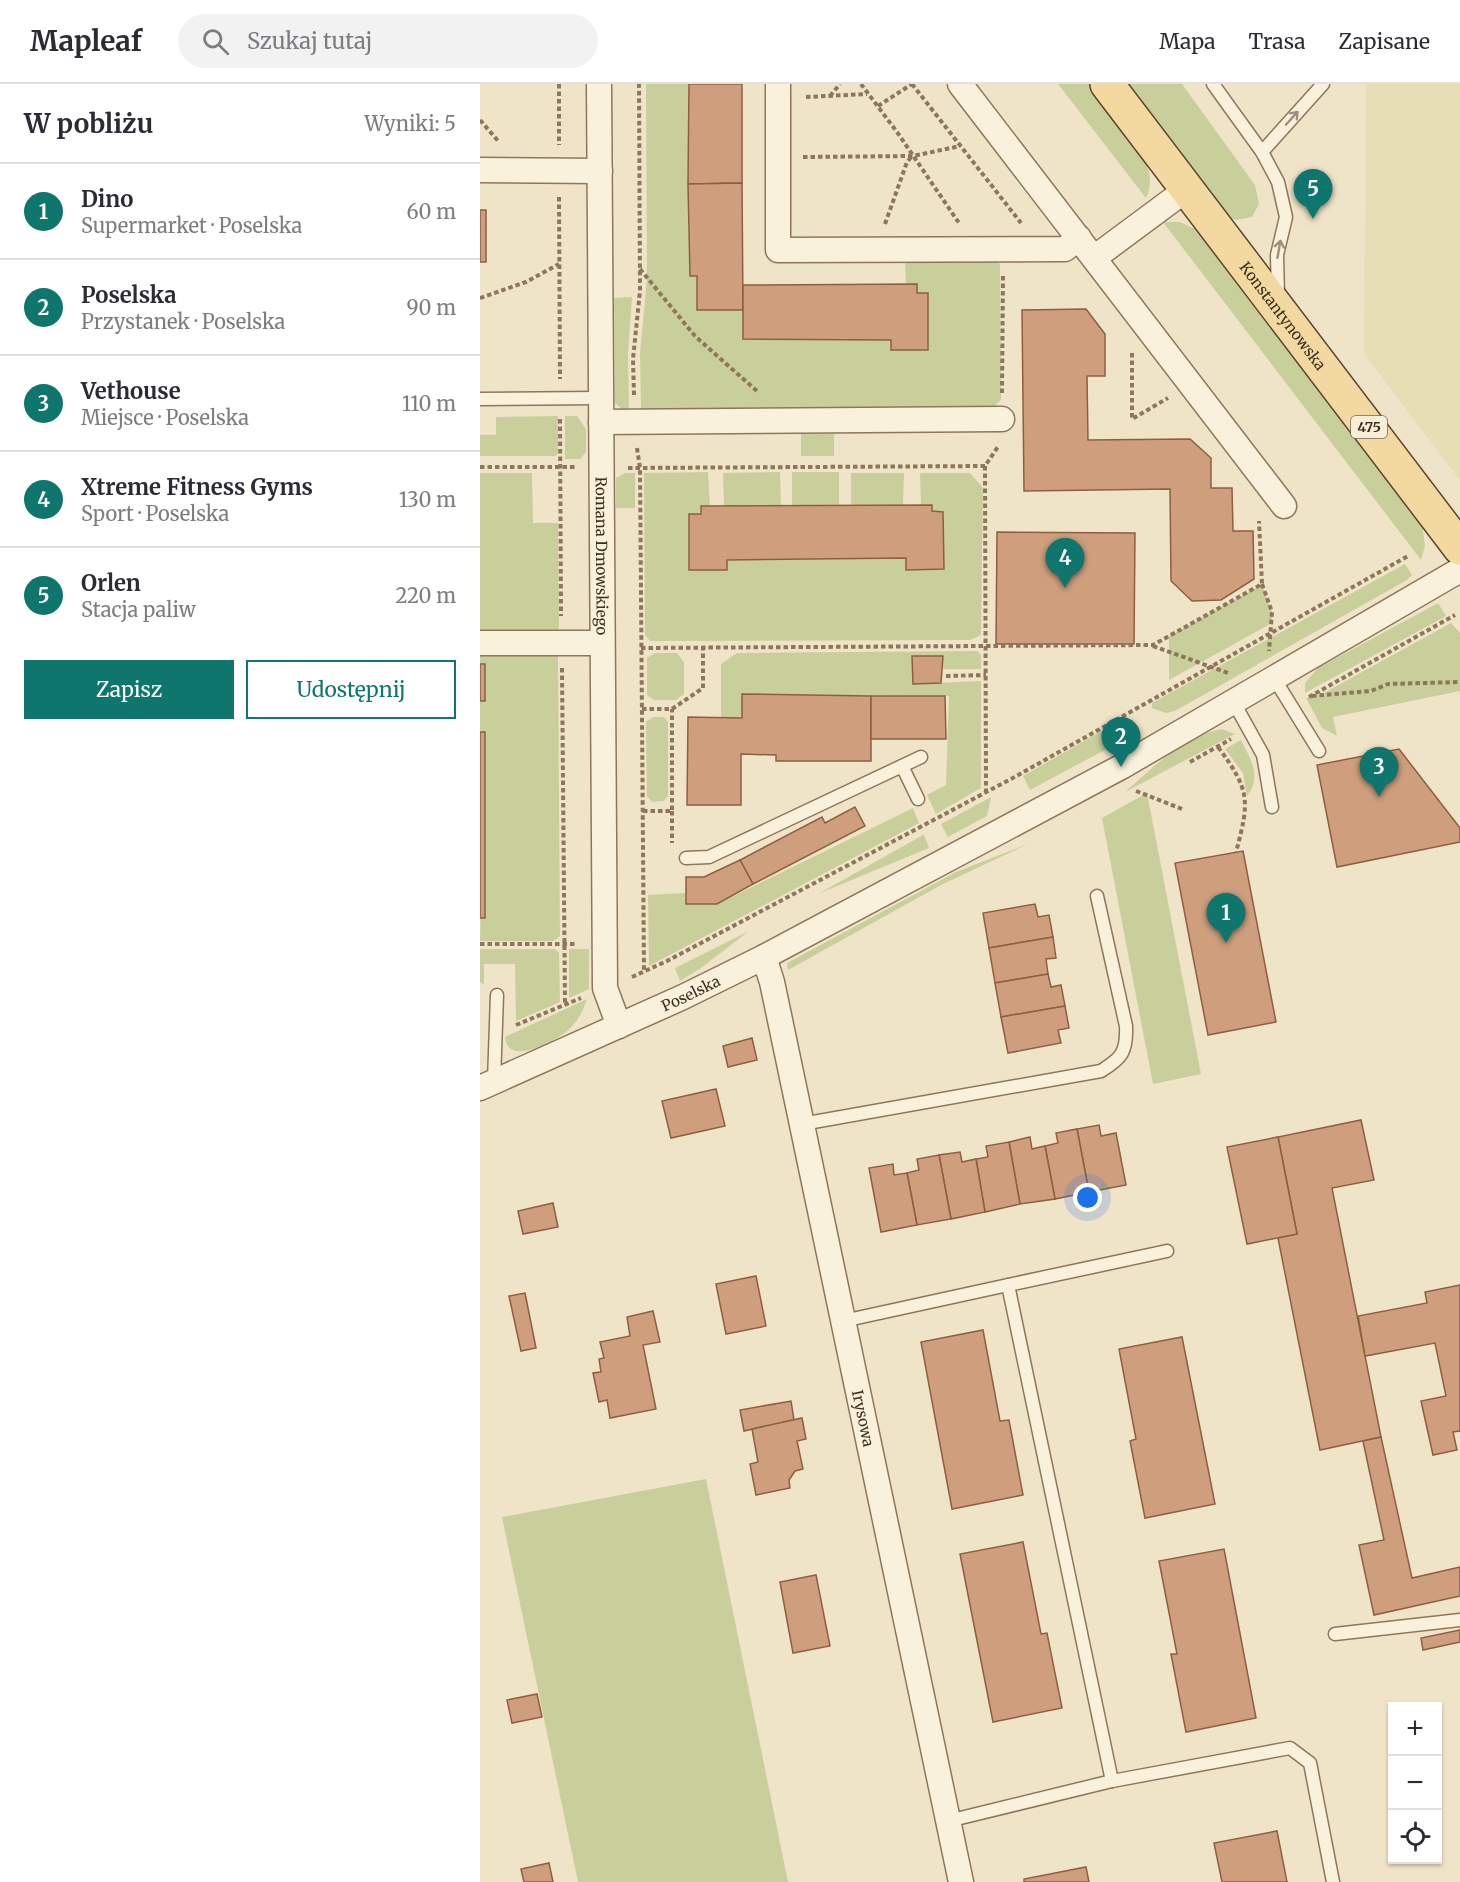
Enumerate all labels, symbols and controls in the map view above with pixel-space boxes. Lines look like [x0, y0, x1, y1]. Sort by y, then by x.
search box [178, 14, 598, 68]
text: Mapleaf [30, 23, 142, 59]
icon: search [199, 25, 232, 58]
text: Szukaj tutaj [247, 27, 372, 55]
text: Mapa [1159, 28, 1216, 55]
text: Trasa [1249, 28, 1306, 55]
text: Zapisane [1339, 28, 1430, 55]
text: W pobliżu [24, 107, 153, 140]
text: Wyniki: 5 [364, 111, 456, 136]
one-way arrow [1285, 111, 1299, 126]
pin: 5 [1294, 170, 1332, 219]
text: Dino [81, 185, 133, 213]
text: 1 [39, 199, 48, 224]
text: 60 m [406, 199, 456, 224]
text: Supermarket · Poselska [81, 213, 302, 238]
one-way arrow [1274, 239, 1285, 259]
street label: Konstantynowska [1236, 258, 1330, 374]
text: Poselska [81, 281, 176, 309]
text: 2 [38, 295, 49, 320]
text: 90 m [406, 295, 456, 320]
text: Przystanek · Poselska [81, 309, 285, 334]
text: Vethouse [81, 377, 181, 405]
text: 3 [38, 391, 49, 416]
text: 110 m [402, 391, 456, 416]
text: Miejsce · Poselska [81, 405, 249, 430]
road number: 475 [1351, 416, 1387, 438]
text: Xtreme Fitness Gyms [81, 473, 313, 501]
street label: Romana Dmowskiego [592, 477, 612, 635]
text: 4 [37, 487, 50, 512]
text: 130 m [399, 487, 456, 512]
text: Sport · Poselska [81, 501, 229, 526]
pin: 4 [1046, 538, 1084, 588]
text: Orlen [81, 569, 141, 597]
text: 5 [38, 583, 49, 608]
text: 220 m [396, 583, 456, 608]
text: Stacja paliw [81, 597, 196, 622]
button: Zapisz [24, 660, 234, 719]
button: Udostępnij [246, 660, 456, 719]
pin: 2 [1102, 718, 1140, 767]
pin: 3 [1360, 748, 1398, 797]
pin: 1 [1206, 894, 1246, 943]
street label: Poselska [658, 971, 723, 1015]
your location [1073, 1183, 1102, 1212]
street label: Irysowa [848, 1388, 879, 1448]
map controls [1388, 1702, 1442, 1864]
button: + [1388, 1702, 1442, 1756]
button: − [1388, 1756, 1442, 1810]
button: locate [1388, 1810, 1442, 1864]

